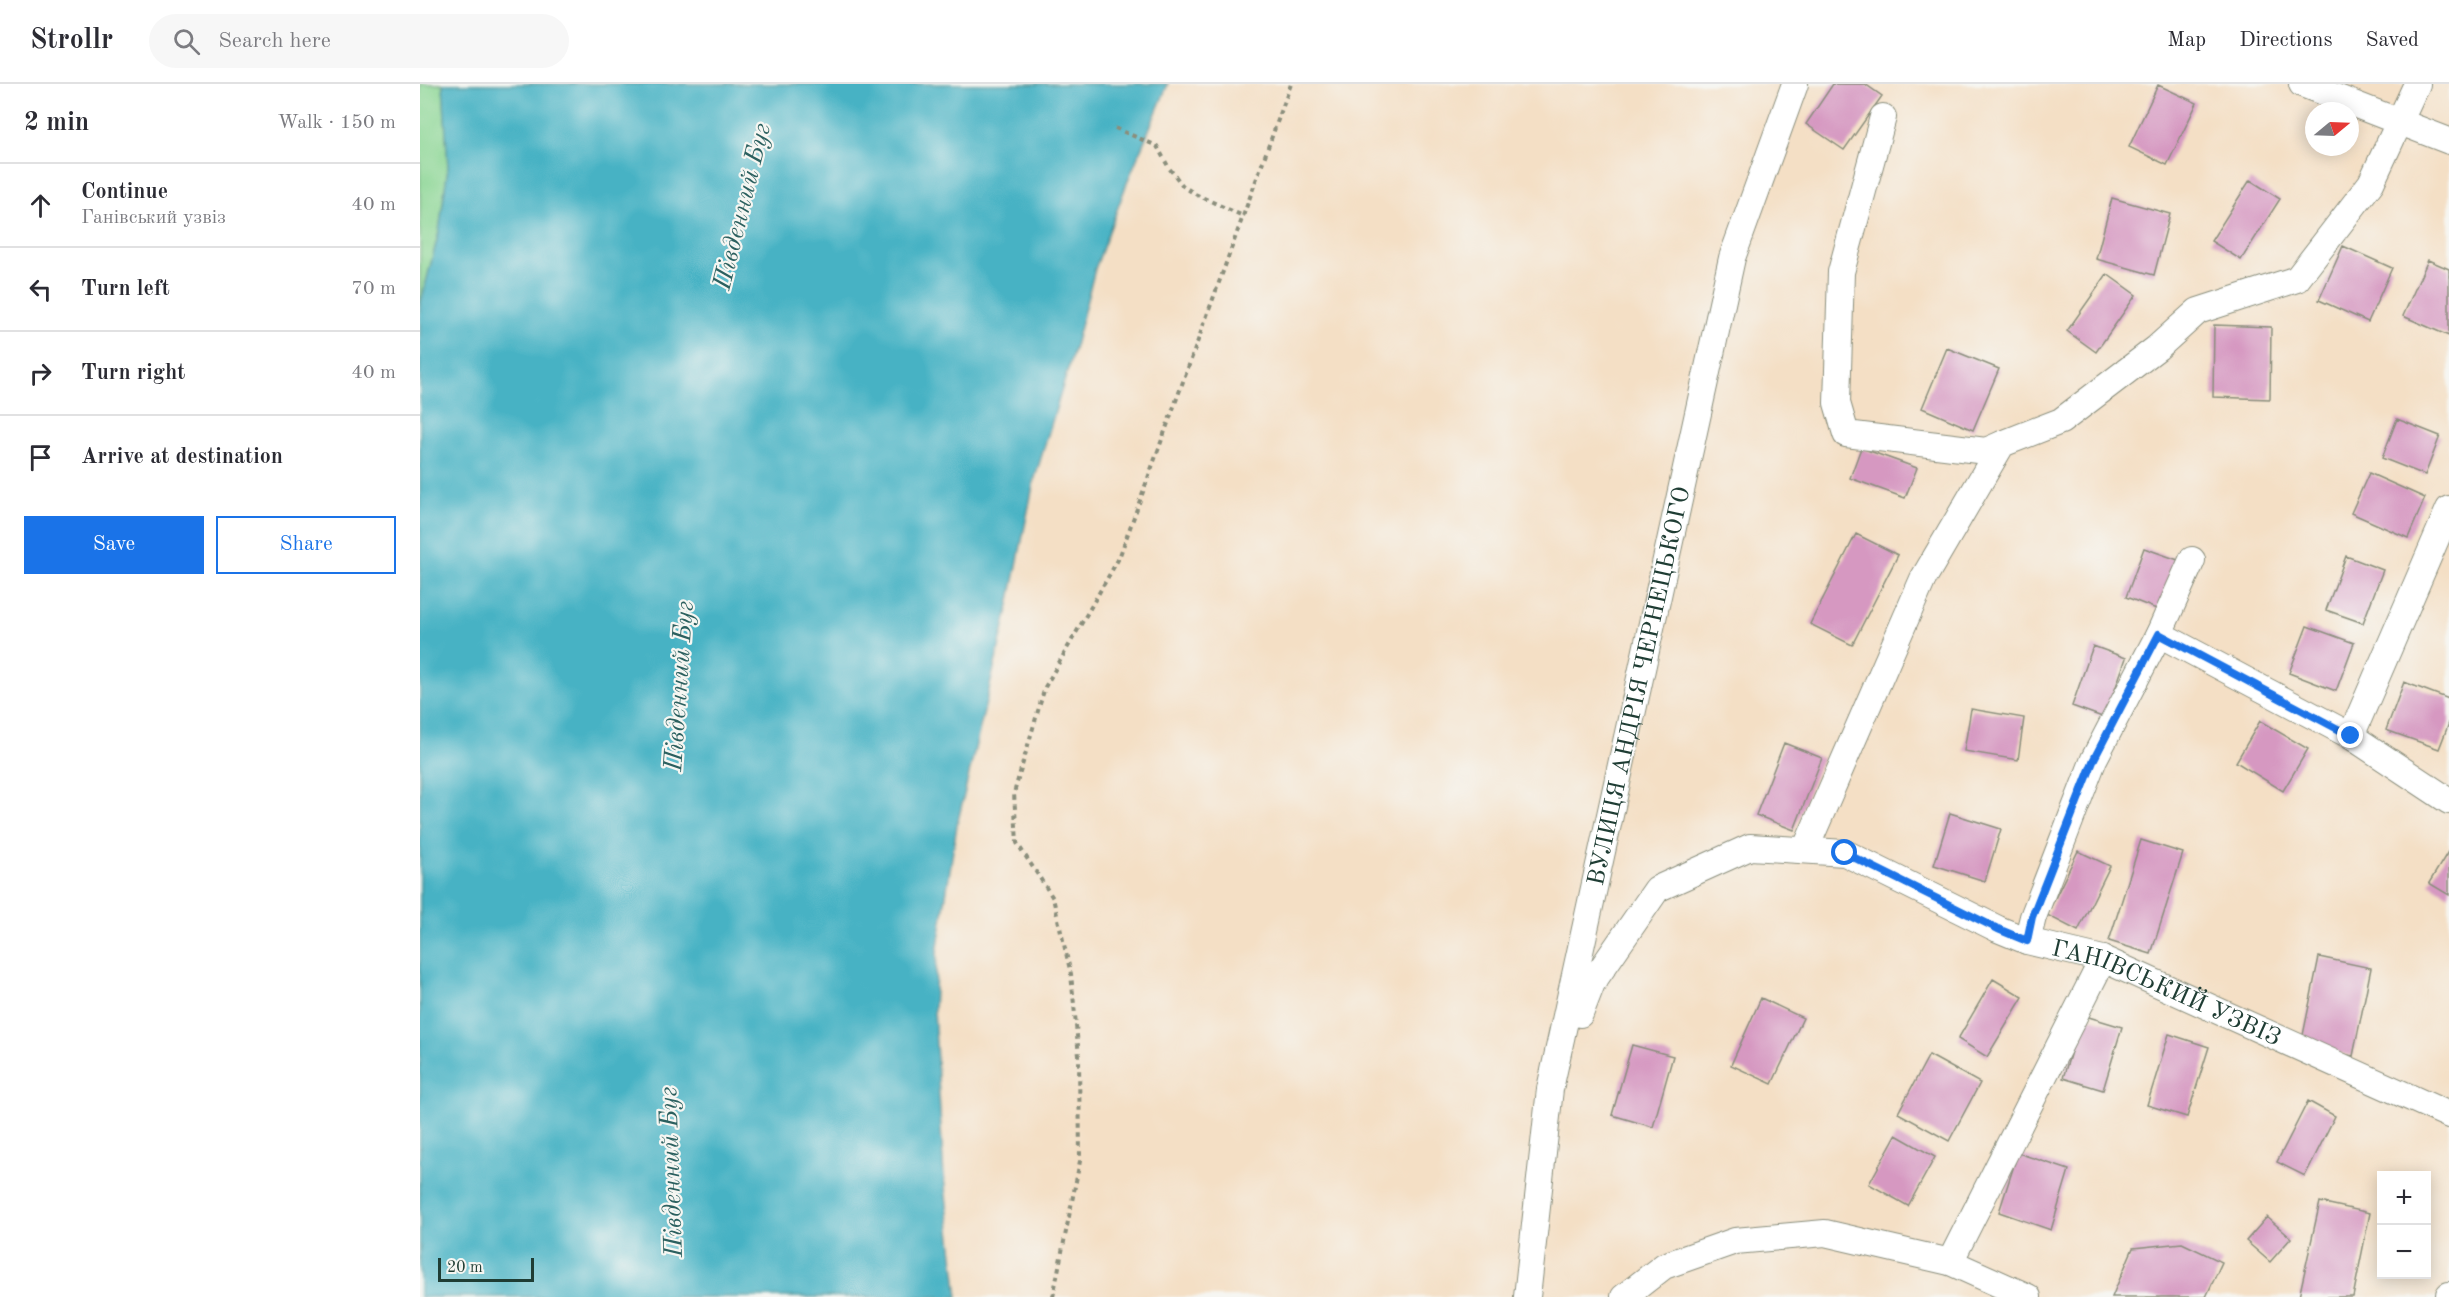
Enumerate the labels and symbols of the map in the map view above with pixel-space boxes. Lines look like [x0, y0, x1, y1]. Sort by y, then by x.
north arrow [2305, 102, 2359, 156]
water label: Південний Буг [709, 120, 776, 294]
street label: ВУЛИЦЯ АНДРІЯ ЧЕРНЕЦЬКОГО [1585, 485, 1696, 888]
water label: Південний Буг [661, 600, 699, 773]
route end [2337, 722, 2363, 748]
route start [1831, 839, 1857, 865]
street label: ГАНІВСЬКИЙ УЗВІЗ [2049, 937, 2284, 1051]
water label: Південний Буг [656, 1086, 688, 1259]
scale bar [438, 1255, 534, 1282]

